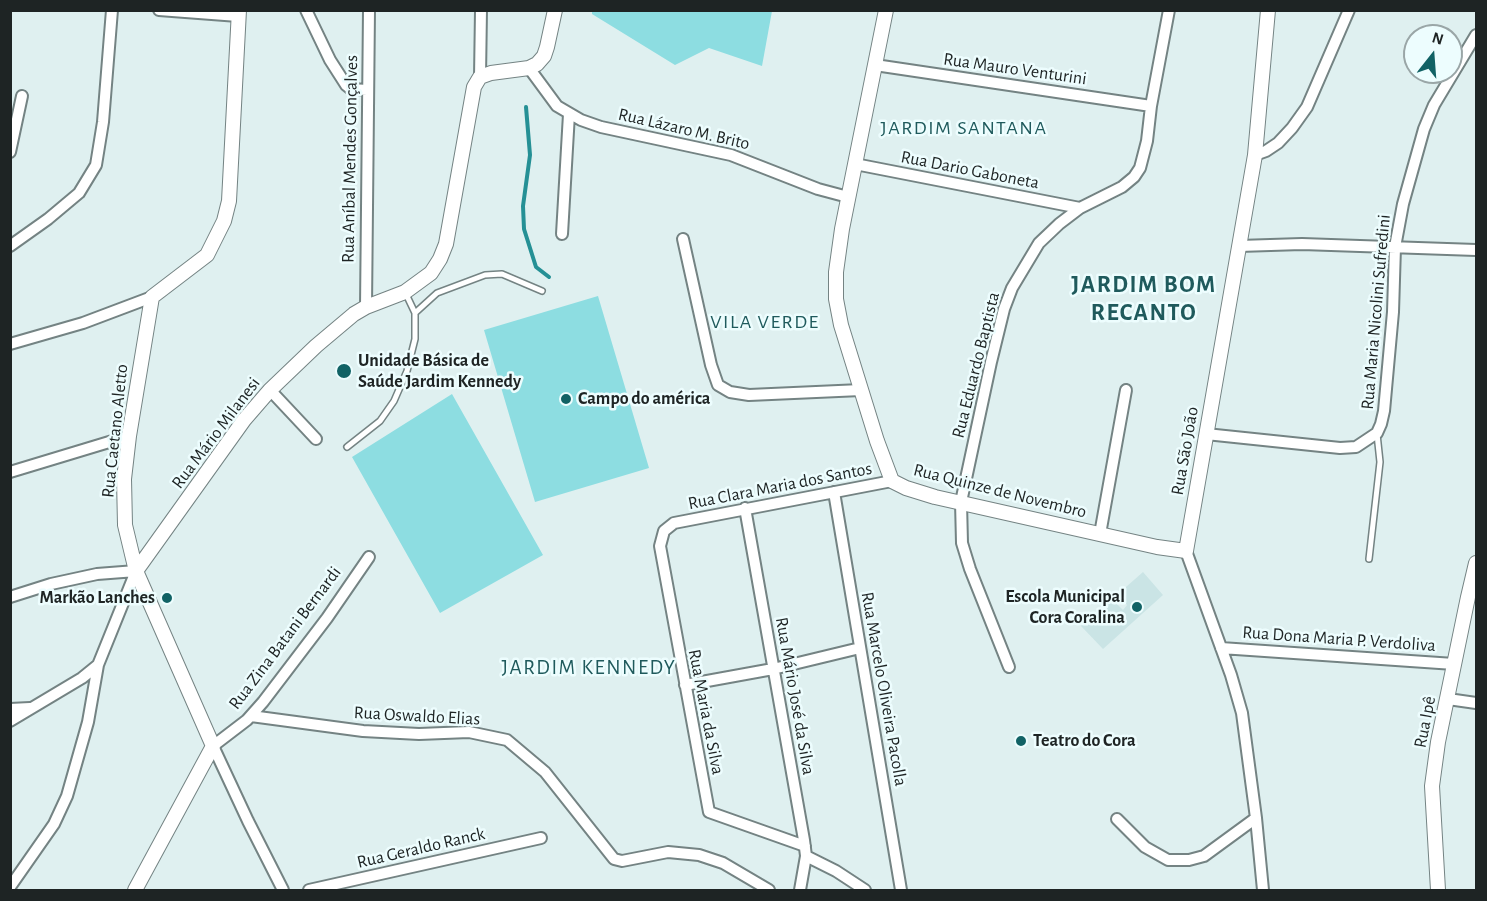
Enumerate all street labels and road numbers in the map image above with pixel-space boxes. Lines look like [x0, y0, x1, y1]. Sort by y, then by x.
street label: Rua Mauro Venturini [942, 48, 1088, 90]
street label: Rua Aníbal Mendes Gonçalves [337, 55, 363, 263]
street label: Rua Lázaro M. Brito [616, 103, 752, 155]
street label: Rua Dario Gaboneta [899, 146, 1041, 194]
street label: Rua Maria Nicolini Sufredini [1357, 213, 1395, 411]
street label: Rua Eduardo Baptista [947, 290, 1005, 440]
street label: Rua Caetano Aletto [97, 363, 133, 499]
street label: Rua Mário Milanesi [167, 373, 265, 493]
street label: Rua São João [1167, 405, 1203, 497]
street label: Rua Clara Maria dos Santos [686, 458, 874, 514]
street label: Rua Quinze de Novembro [911, 459, 1089, 523]
street label: Rua Zina Batani Bernardi [224, 562, 346, 714]
street label: Rua Marcelo Oliveira Pacolla [856, 590, 912, 788]
street label: Rua Mário José da Silva [770, 615, 820, 777]
street label: Rua Dona Maria P. Verdoliva [1242, 621, 1436, 657]
street label: Rua Maria da Silva [683, 647, 729, 777]
street label: Rua Ipê [1409, 694, 1441, 750]
street label: Rua Oswaldo Elias [353, 702, 481, 730]
street label: Rua Geraldo Ranck [355, 823, 487, 873]

